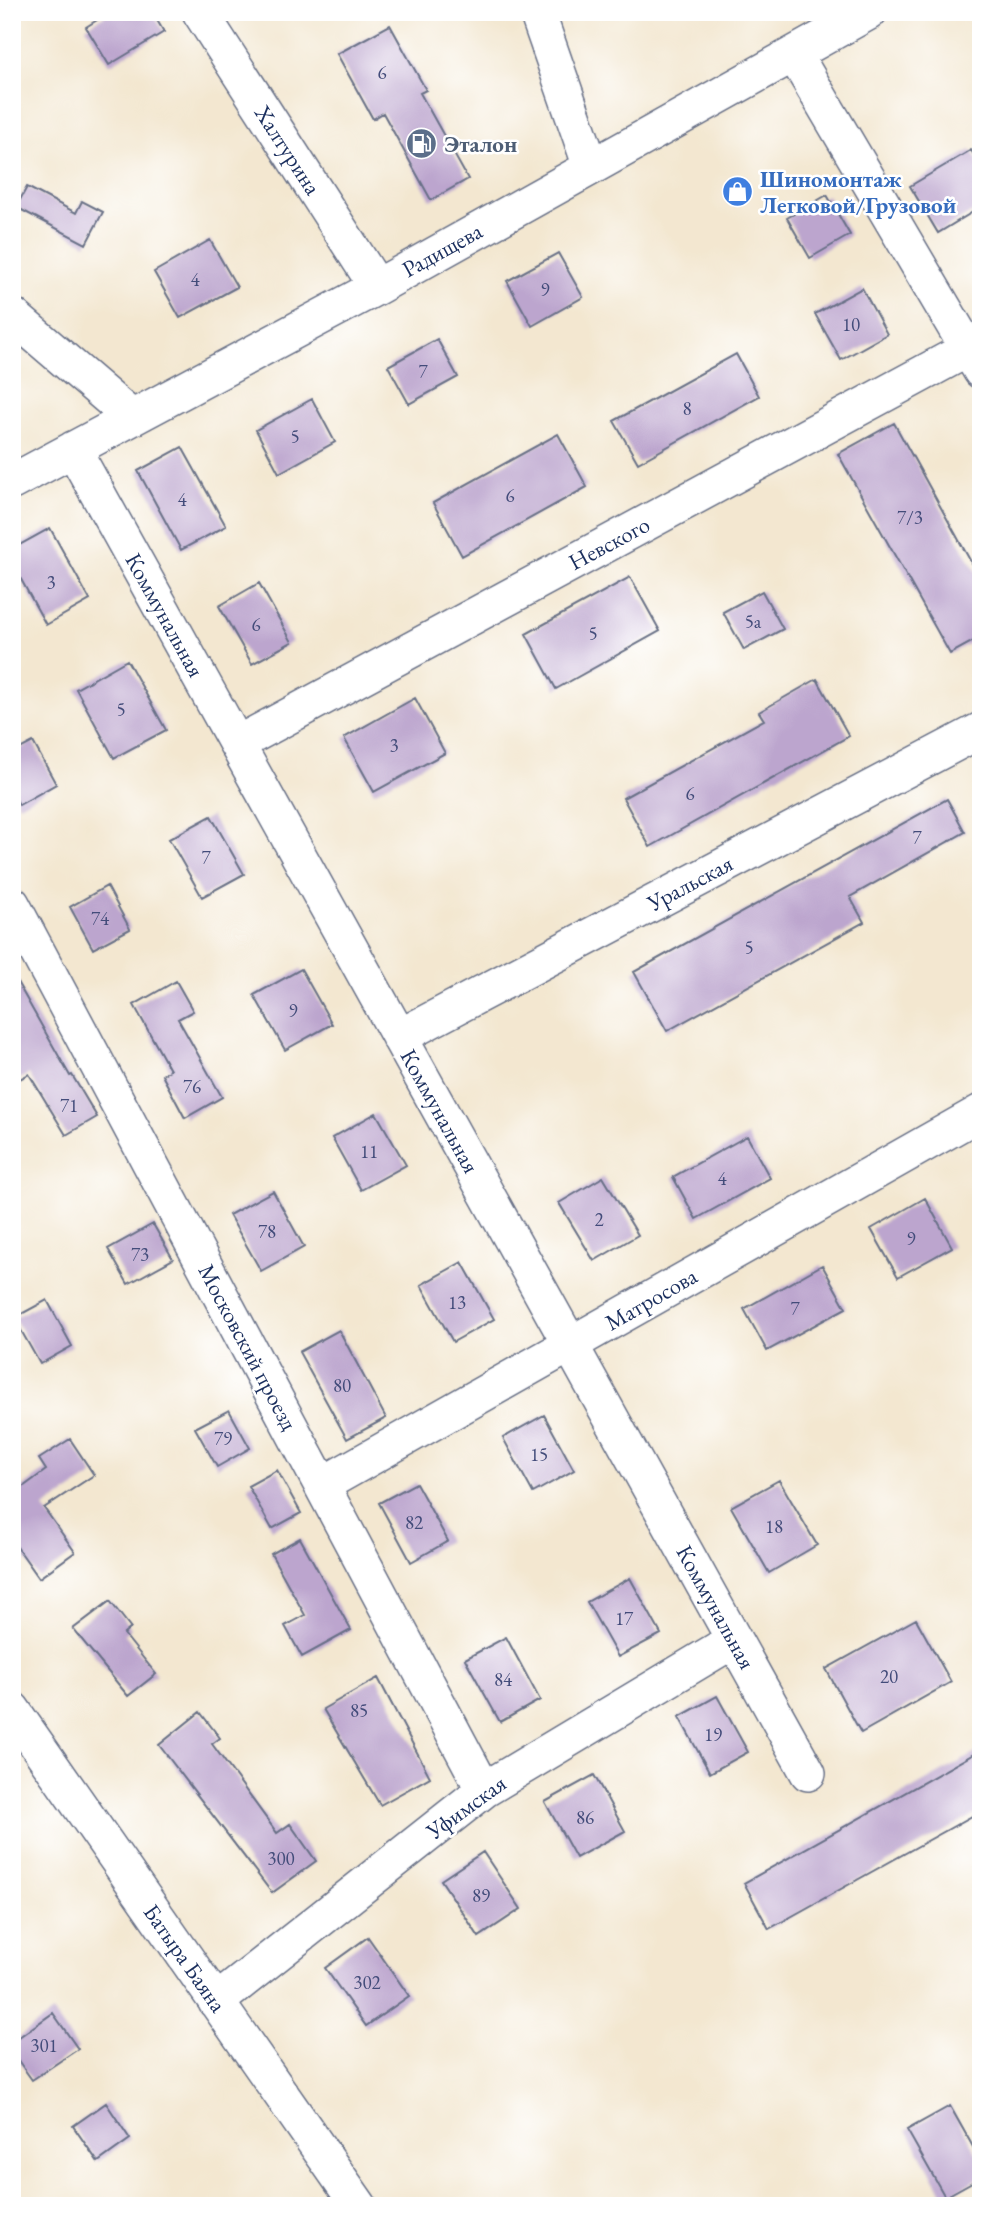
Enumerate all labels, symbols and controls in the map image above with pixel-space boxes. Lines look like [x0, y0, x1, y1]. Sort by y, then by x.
house number: 6 [377, 60, 387, 85]
street label: Халтурина [247, 99, 329, 201]
fuel station icon: Эталон [404, 127, 438, 161]
place label: Эталон [444, 129, 517, 159]
place label: Шиномонтаж Легковой/Грузовой [760, 164, 957, 220]
shop icon: Шиномонтаж Легковой/Грузовой [720, 175, 754, 209]
street label: Радищева [397, 215, 488, 284]
house number: 4 [190, 267, 200, 292]
house number: 9 [540, 277, 550, 302]
house number: 10 [842, 312, 860, 337]
house number: 7 [418, 359, 428, 384]
house number: 8 [682, 396, 692, 421]
house number: 5 [290, 424, 300, 449]
house number: 6 [505, 483, 515, 508]
house number: 4 [177, 487, 187, 512]
house number: 7/3 [897, 505, 923, 530]
street label: Невского [563, 509, 655, 577]
street label: Коммунальная [119, 548, 211, 682]
house number: 3 [46, 570, 56, 595]
house number: 5а [745, 609, 762, 634]
house number: 6 [251, 612, 261, 637]
house number: 5 [588, 621, 598, 646]
house number: 5 [116, 697, 126, 722]
house number: 3 [389, 733, 399, 758]
house number: 6 [685, 781, 695, 806]
house number: 7 [912, 825, 922, 850]
house number: 7 [201, 845, 211, 870]
street label: Уральская [641, 848, 738, 918]
house number: 74 [91, 906, 110, 931]
house number: 5 [744, 935, 754, 960]
house number: 9 [288, 998, 298, 1023]
street label: Коммунальная [394, 1044, 486, 1178]
house number: 76 [183, 1074, 201, 1099]
house number: 71 [60, 1093, 78, 1118]
house number: 11 [360, 1139, 378, 1164]
house number: 4 [717, 1166, 727, 1191]
house number: 2 [594, 1207, 604, 1232]
house number: 78 [258, 1219, 276, 1244]
house number: 9 [906, 1226, 916, 1251]
house number: 73 [131, 1242, 149, 1267]
street label: Московский проезд [192, 1259, 305, 1436]
street label: Матросова [600, 1260, 703, 1337]
house number: 13 [448, 1290, 466, 1315]
house number: 7 [790, 1296, 800, 1321]
house number: 80 [333, 1373, 351, 1398]
house number: 79 [214, 1426, 232, 1451]
house number: 15 [530, 1442, 548, 1467]
house number: 82 [405, 1510, 423, 1535]
house number: 18 [765, 1514, 783, 1539]
street label: Коммунальная [670, 1540, 762, 1674]
house number: 17 [615, 1606, 634, 1631]
house number: 20 [880, 1664, 898, 1689]
house number: 84 [494, 1667, 513, 1692]
house number: 85 [350, 1698, 368, 1723]
house number: 19 [704, 1722, 722, 1747]
street label: Уфимская [419, 1768, 512, 1847]
house number: 86 [576, 1805, 594, 1830]
house number: 300 [267, 1846, 295, 1871]
house number: 89 [472, 1883, 490, 1908]
street label: Батыра Баяна [137, 1898, 234, 2019]
house number: 302 [353, 1970, 381, 1995]
house number: 301 [30, 2033, 58, 2058]

